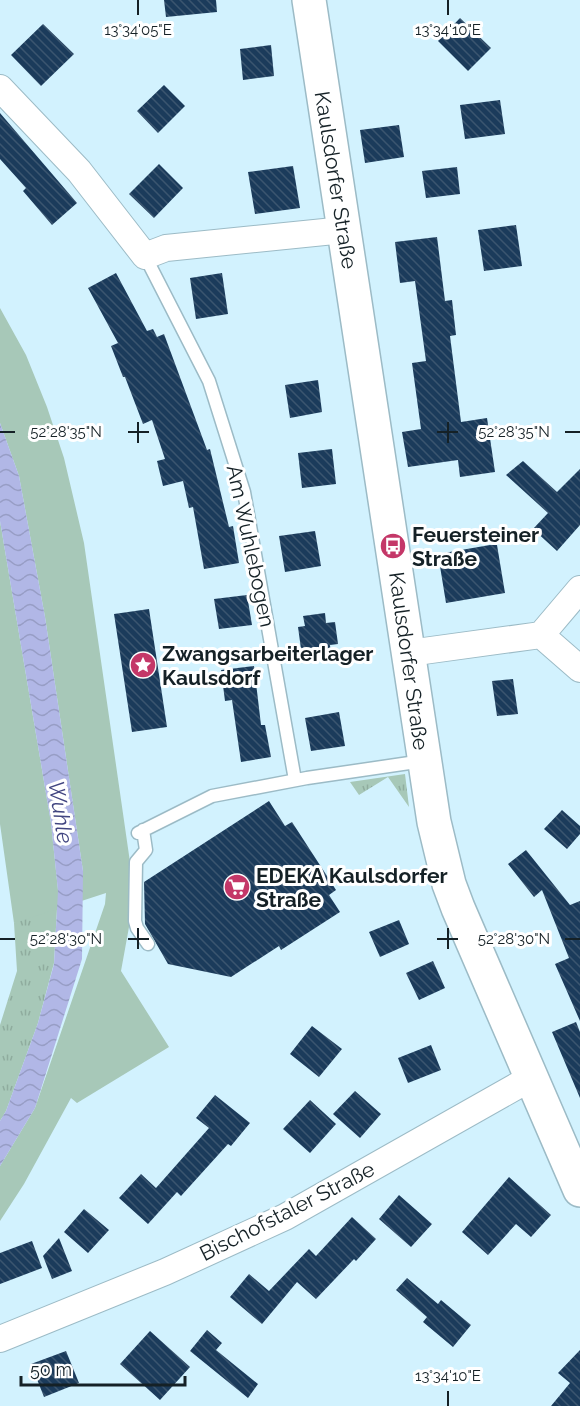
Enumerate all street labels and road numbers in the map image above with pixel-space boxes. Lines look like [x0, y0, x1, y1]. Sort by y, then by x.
street label: Kaulsdorfer Straße [310, 89, 362, 271]
street label: Am Wuhlebogen [222, 463, 280, 629]
street label: Kaulsdorfer Straße [384, 570, 434, 752]
street label: Bischofstaler Straße [195, 1156, 379, 1266]

